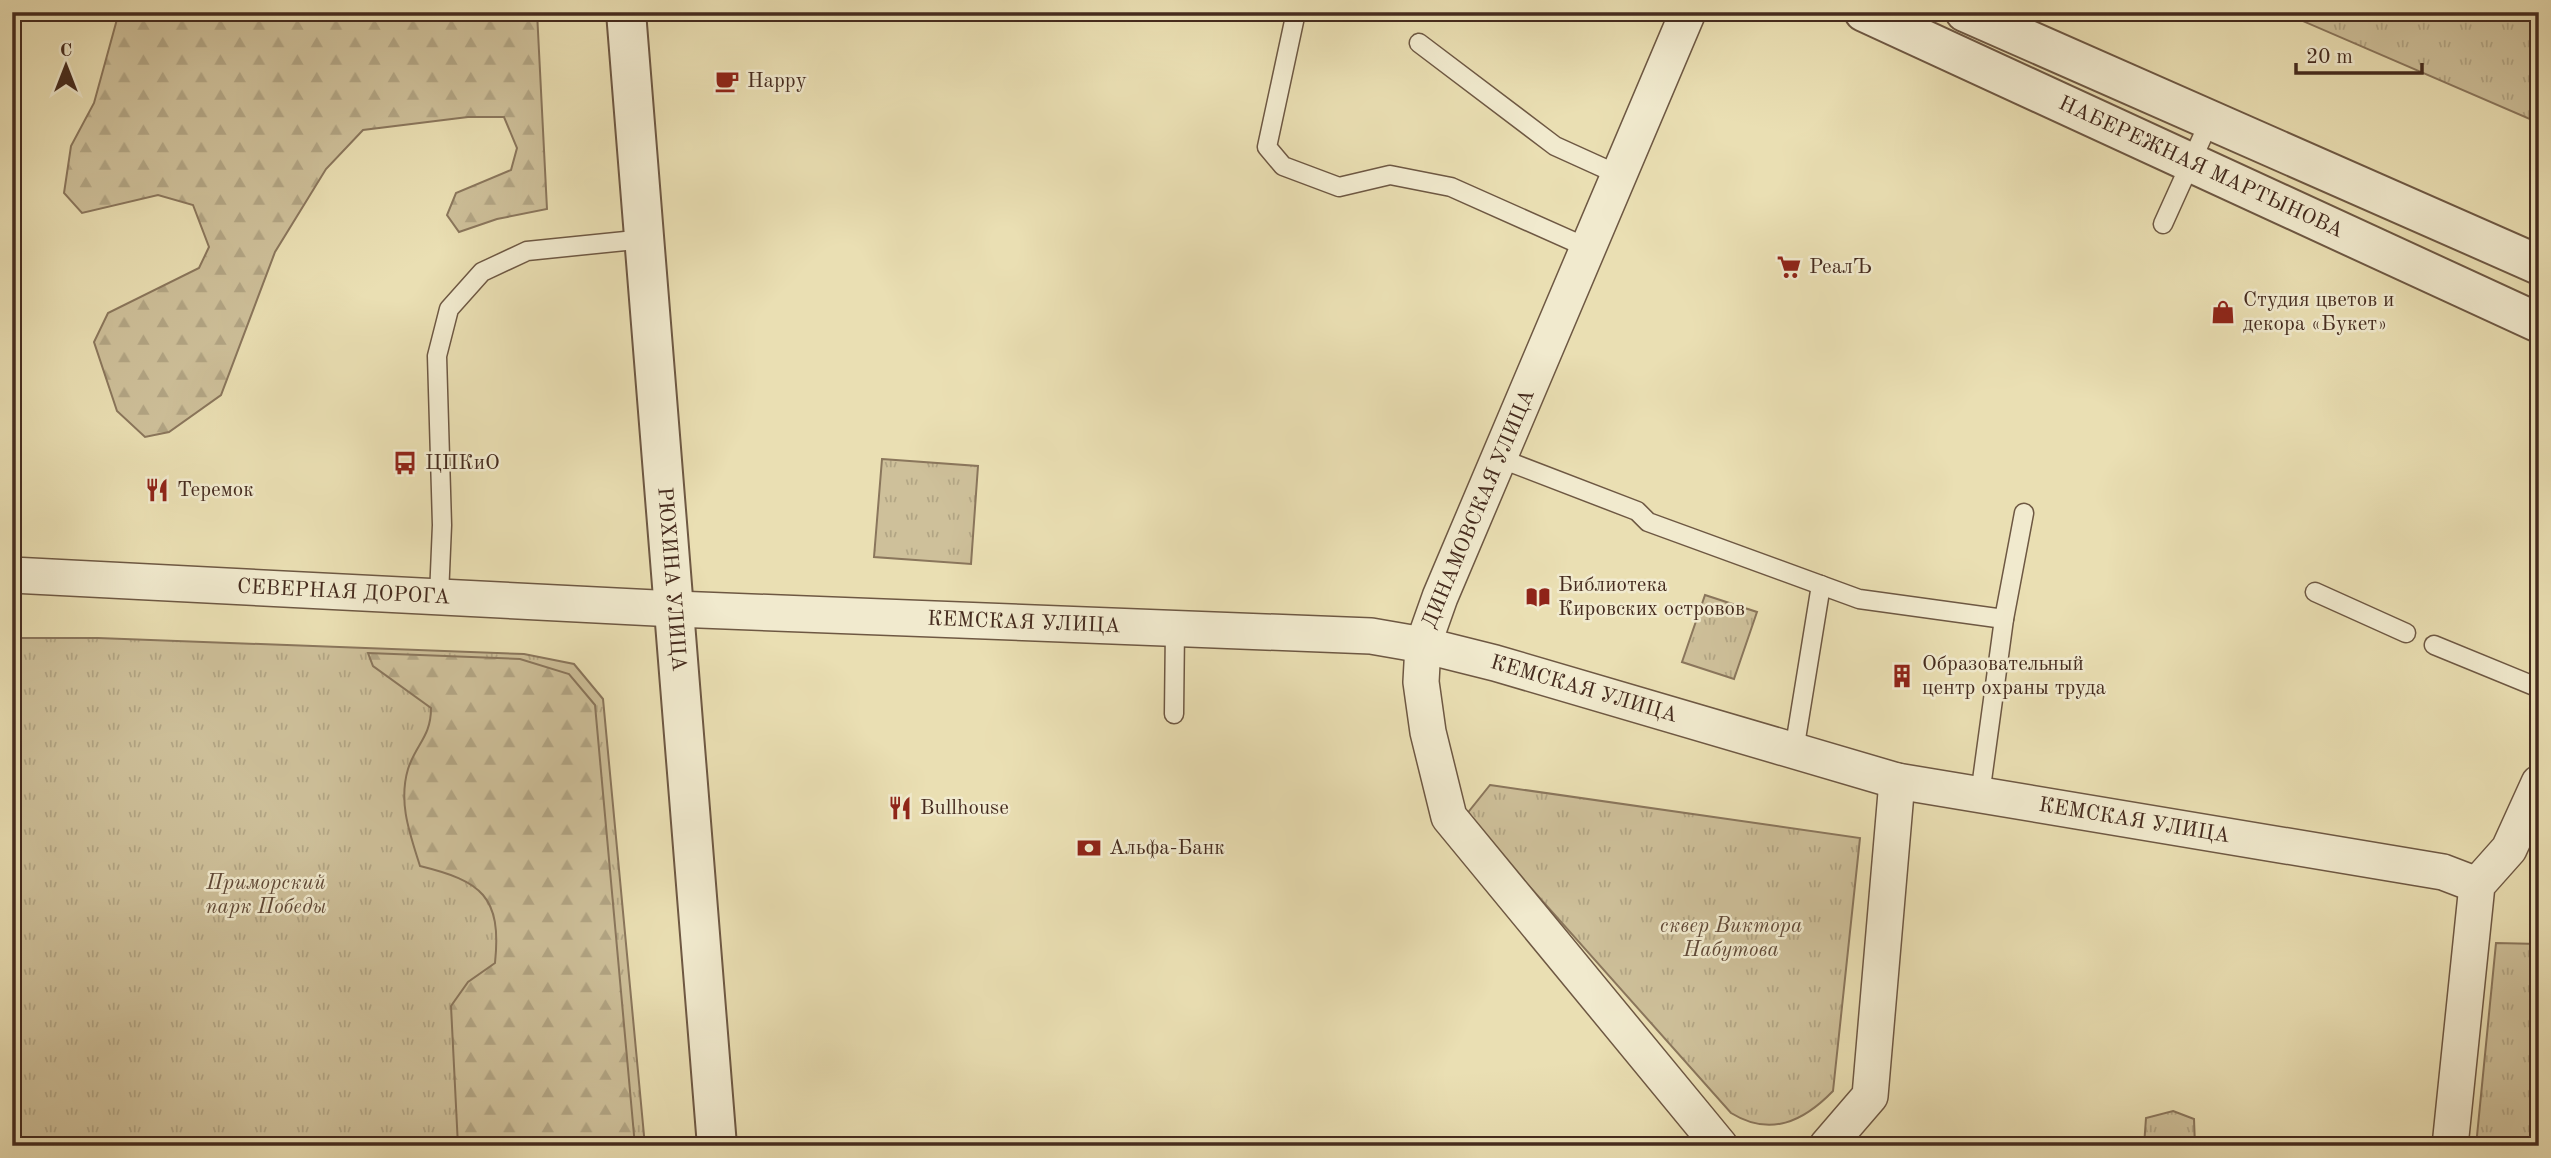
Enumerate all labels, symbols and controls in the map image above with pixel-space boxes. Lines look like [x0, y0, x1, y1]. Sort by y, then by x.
north arrow [32, 32, 102, 102]
scale bar [2296, 32, 2422, 76]
text: С [60, 42, 72, 61]
text: 20 m [2306, 47, 2353, 68]
cafe icon: Happy [713, 67, 741, 95]
place label: Happy [747, 71, 807, 92]
street label: НАБЕРЕЖНАЯ МАРТЫНОВА [2055, 93, 2347, 242]
supermarket icon: РеалЪ [1775, 253, 1803, 281]
place label: РеалЪ [1809, 257, 1872, 278]
place label: Студия цветов и декора «Букет» [2243, 290, 2394, 335]
shop icon: Студия цветов и декора «Букет» [2209, 298, 2237, 326]
street label: ДИНАМОВСКАЯ УЛИЦА [1419, 386, 1539, 632]
bus stop icon: ЦПКиО [391, 449, 419, 477]
place label: ЦПКиО [425, 453, 500, 474]
restaurant icon: Теремок [143, 476, 171, 504]
place label: Теремок [177, 480, 254, 501]
street label: РЮХИНА УЛИЦА [654, 486, 689, 672]
place label: Библиотека Кировских островов [1558, 575, 1745, 620]
street label: СЕВЕРНАЯ ДОРОГА [237, 576, 451, 608]
library icon: Библиотека Кировских островов [1524, 583, 1552, 611]
street label: КЕМСКАЯ УЛИЦА [927, 608, 1121, 637]
street label: КЕМСКАЯ УЛИЦА [1488, 652, 1680, 726]
place label: Образовательный центр охраны труда [1922, 654, 2106, 699]
building icon: Образовательный центр охраны труда [1888, 662, 1916, 690]
restaurant icon: Bullhouse [886, 794, 914, 822]
street label: КЕМСКАЯ УЛИЦА [2037, 794, 2232, 847]
place label: Bullhouse [920, 798, 1009, 819]
bank icon: Альфа-Банк [1075, 834, 1103, 862]
place label: Альфа-Банк [1109, 838, 1225, 859]
park label: Приморский парк Победы [205, 873, 327, 918]
park label: сквер Виктора Набутова [1660, 916, 1802, 961]

